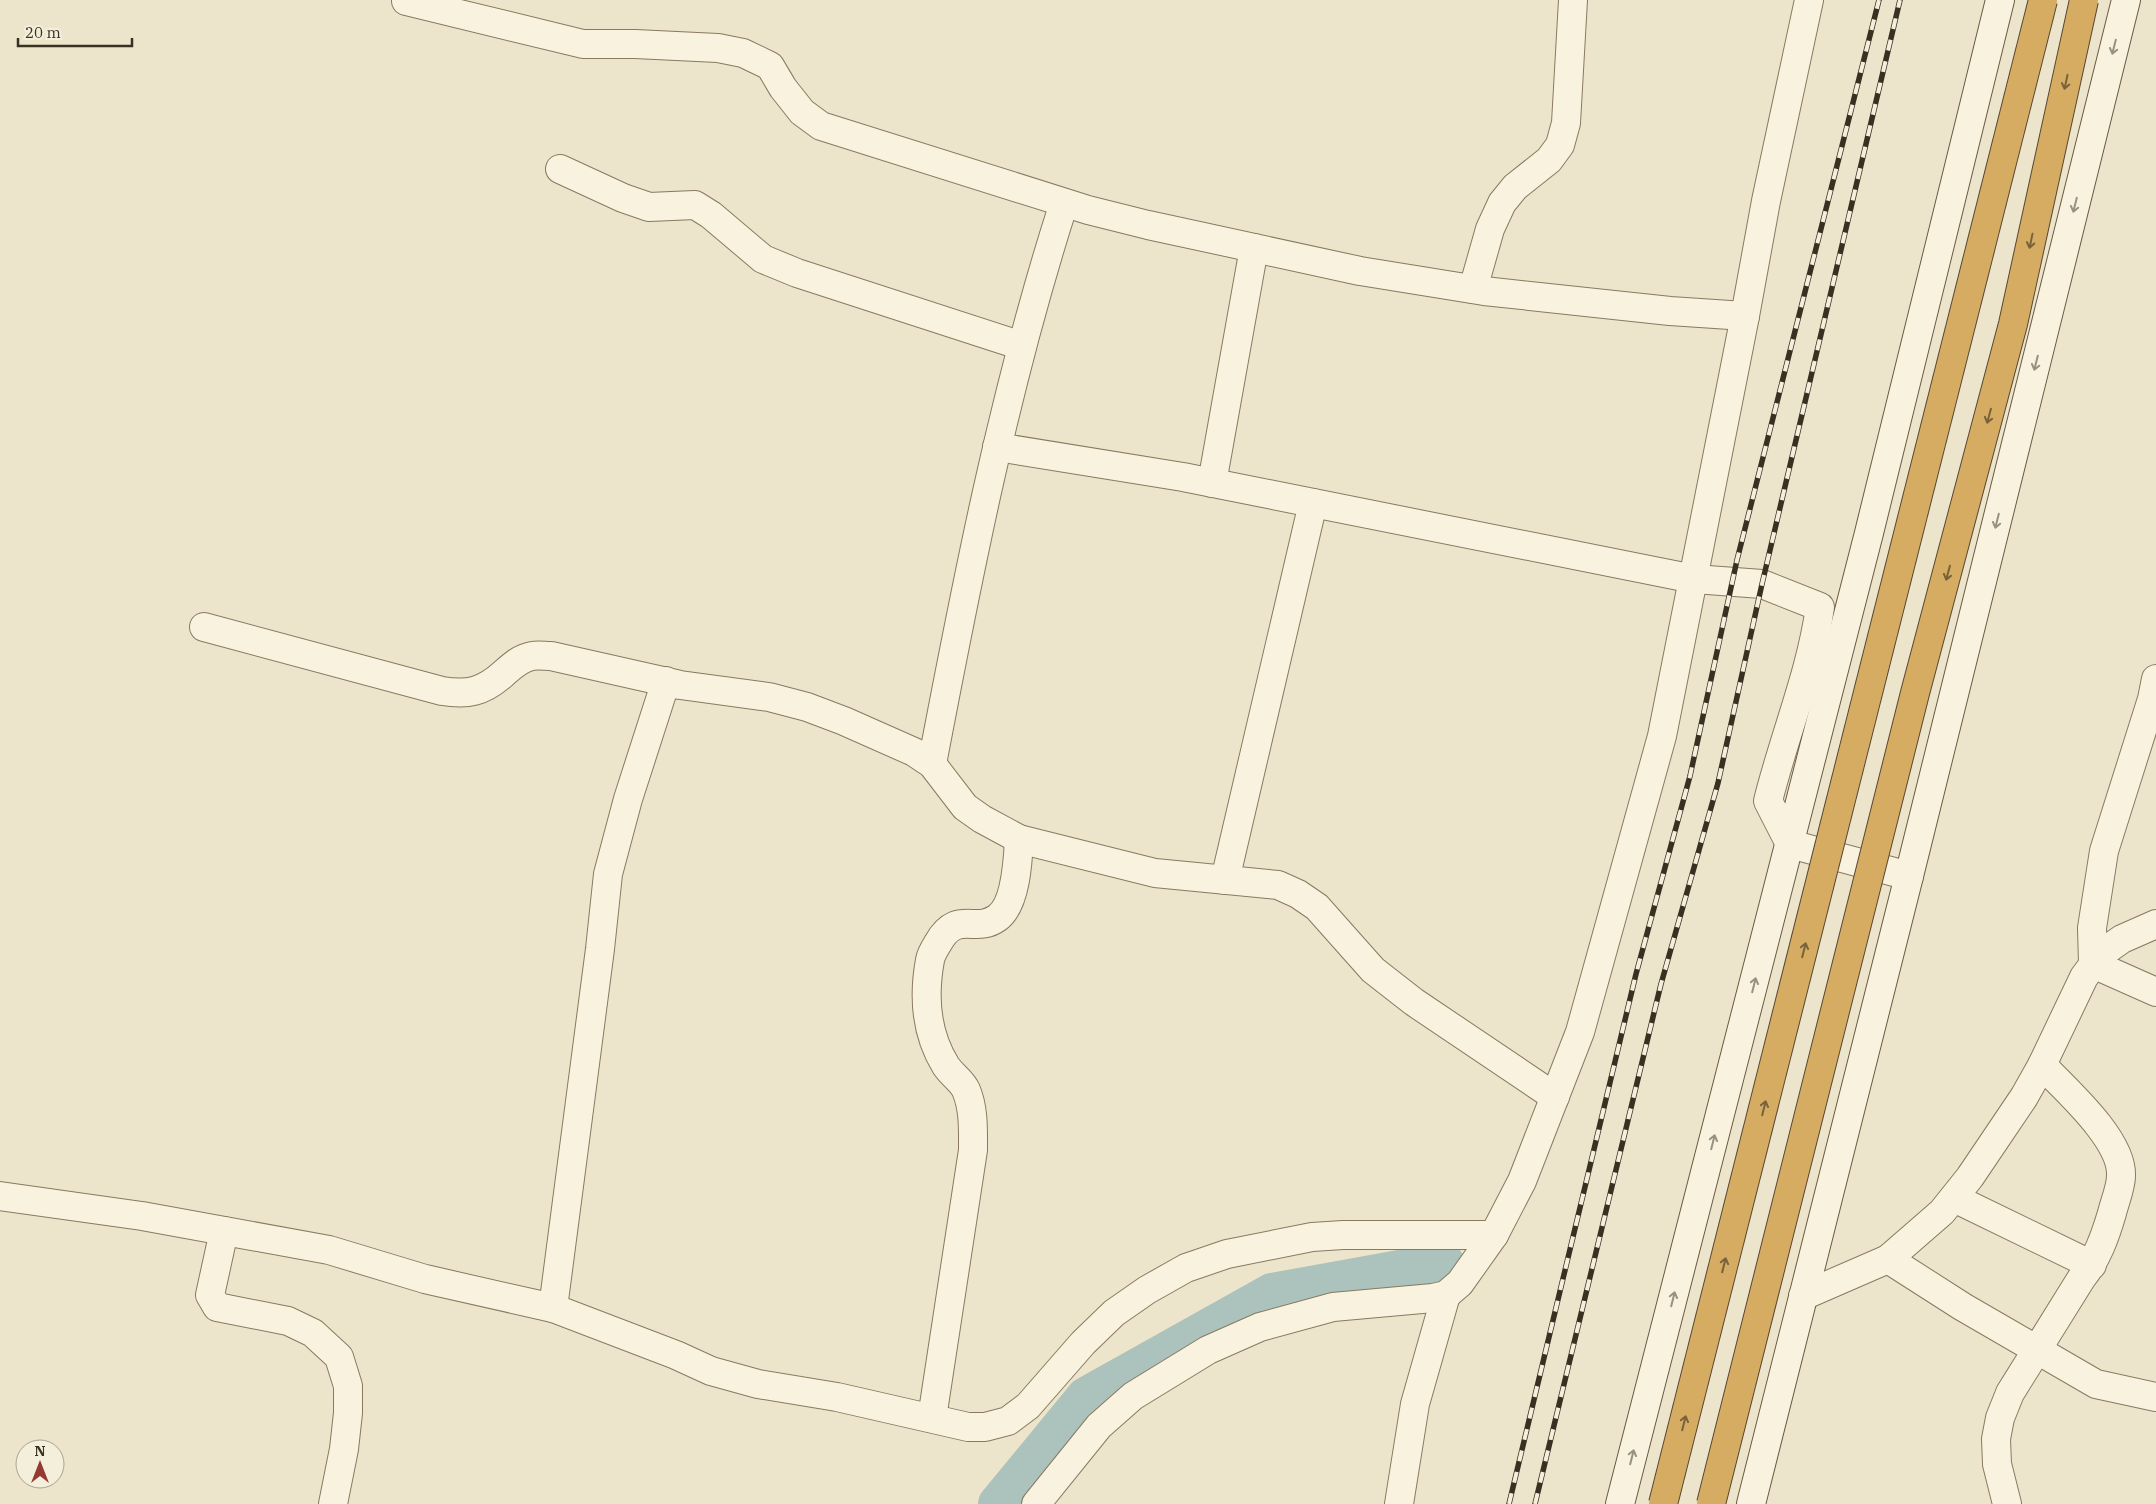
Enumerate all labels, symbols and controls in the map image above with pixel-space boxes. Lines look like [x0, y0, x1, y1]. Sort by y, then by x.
scale bar [18, 15, 131, 47]
text: 20 m [25, 23, 61, 42]
one-way arrow [2109, 39, 2118, 55]
one-way arrow [2061, 73, 2070, 89]
one-way arrow [2070, 197, 2079, 213]
one-way arrow [2026, 232, 2036, 248]
one-way arrow [2031, 354, 2040, 370]
one-way arrow [1984, 407, 1993, 423]
one-way arrow [1992, 512, 2001, 528]
one-way arrow [1942, 564, 1952, 580]
one-way arrow [1800, 943, 1809, 959]
one-way arrow [1749, 977, 1759, 993]
one-way arrow [1760, 1100, 1769, 1116]
one-way arrow [1709, 1135, 1718, 1151]
one-way arrow [1720, 1258, 1730, 1274]
one-way arrow [1668, 1292, 1678, 1308]
one-way arrow [1680, 1415, 1689, 1431]
north arrow [15, 1439, 65, 1489]
text: N [34, 1442, 46, 1460]
one-way arrow [1628, 1449, 1637, 1465]

